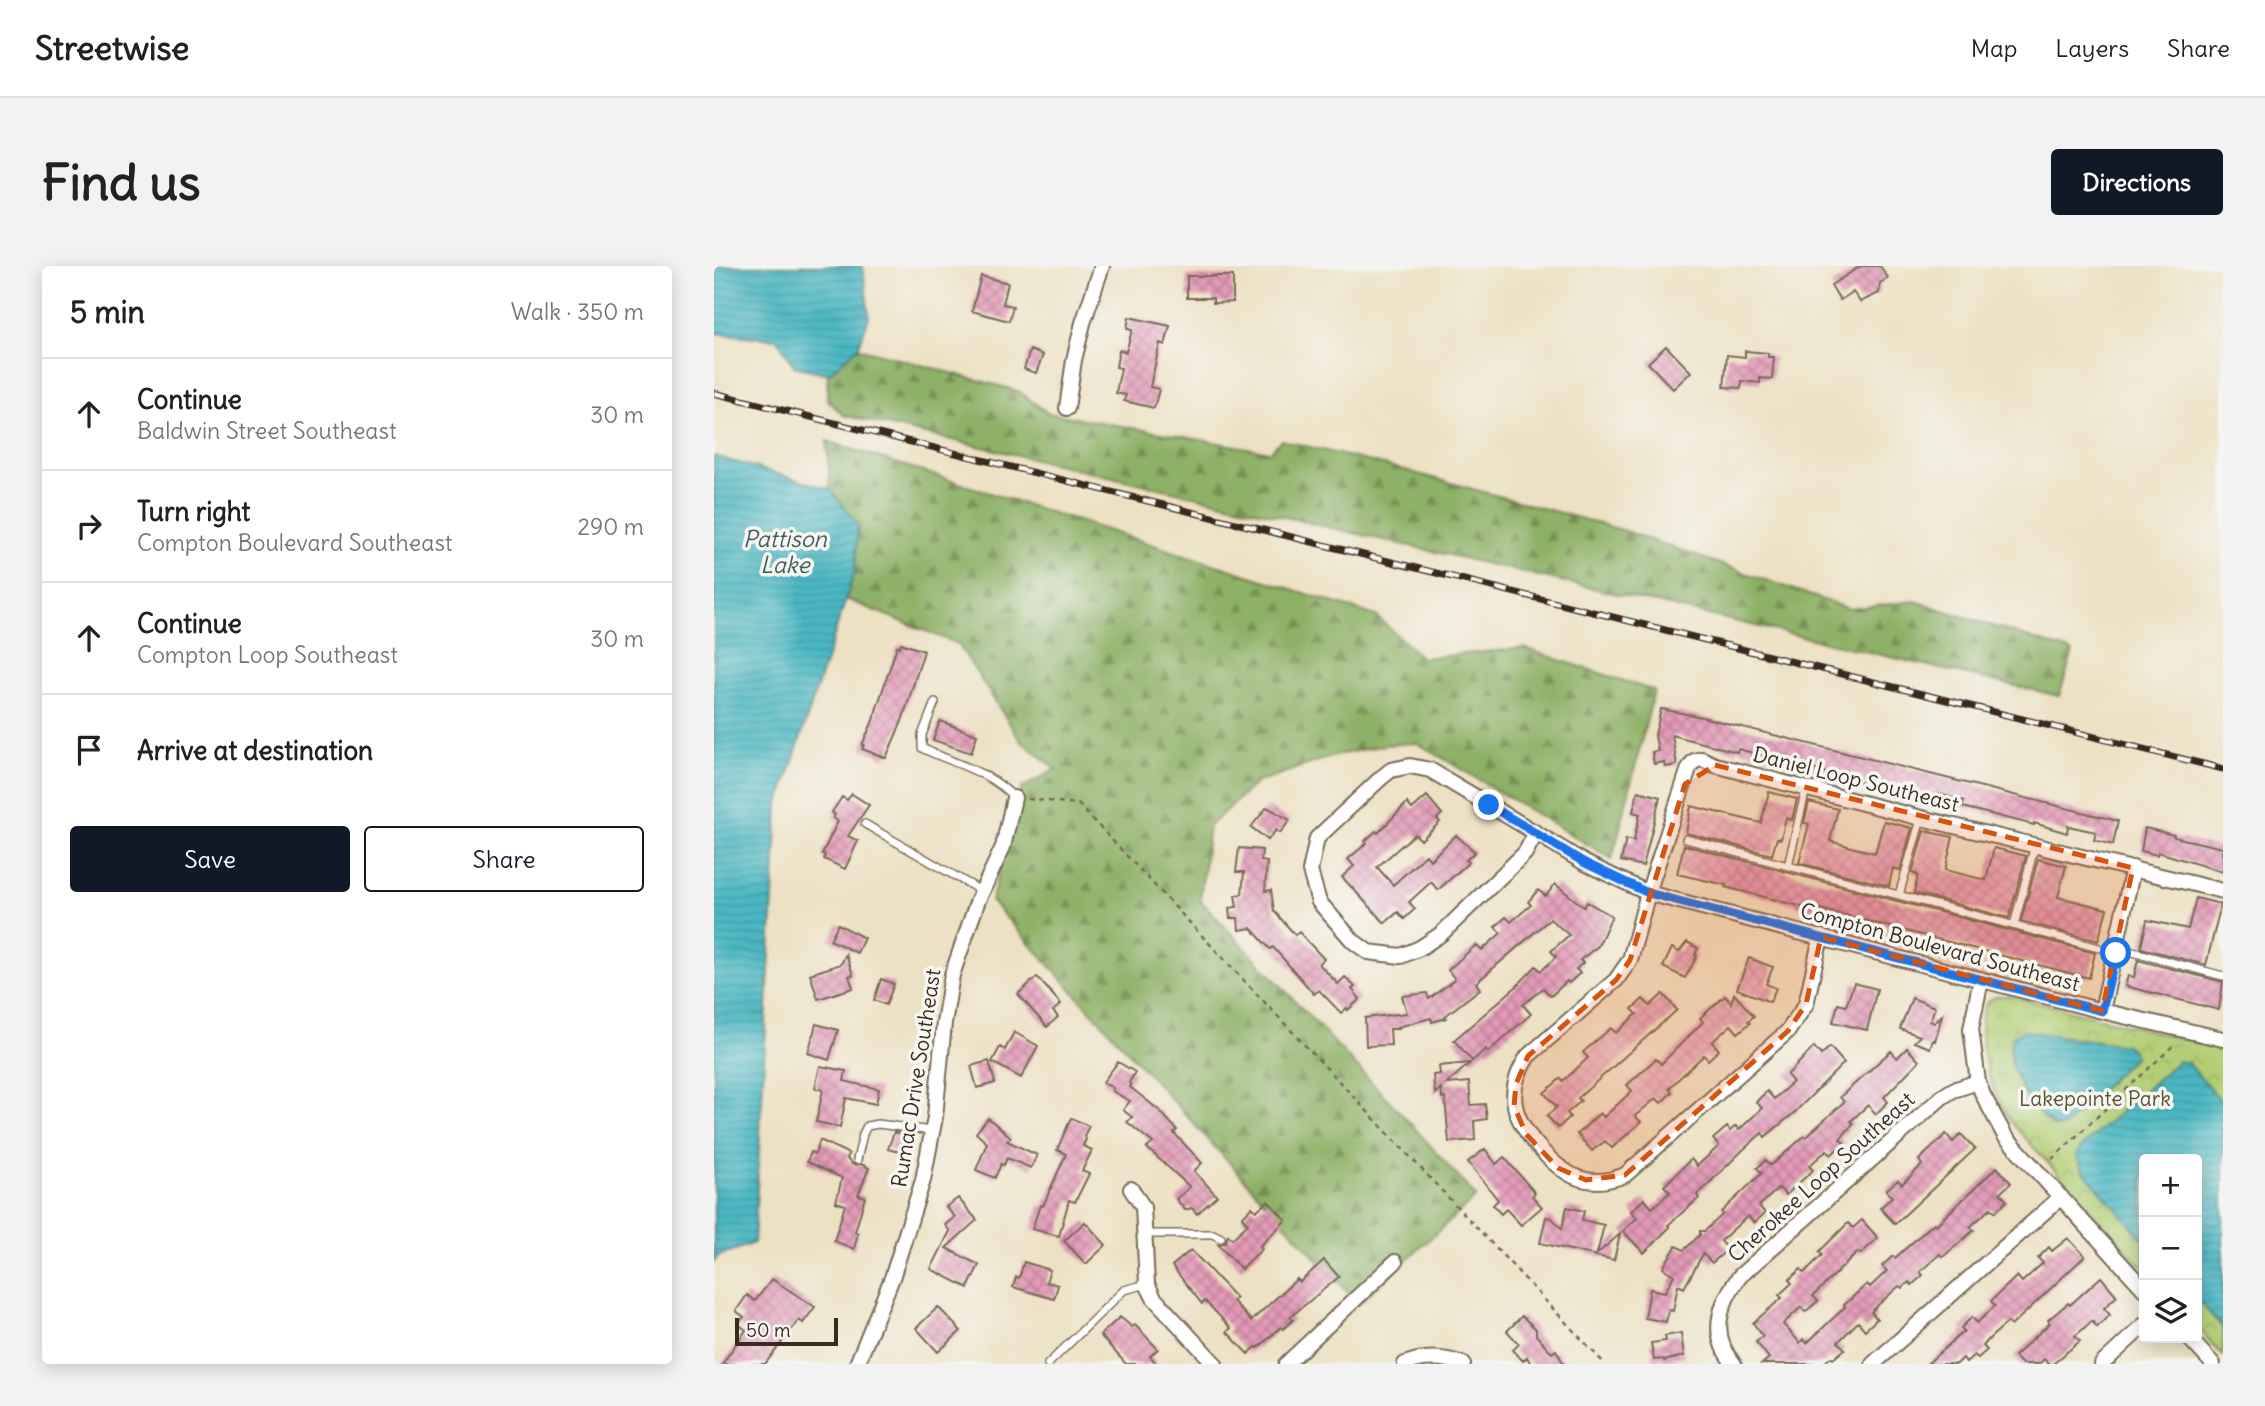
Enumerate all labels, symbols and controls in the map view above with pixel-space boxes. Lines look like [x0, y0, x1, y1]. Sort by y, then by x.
text: Streetwise [35, 27, 189, 69]
text: Map [1971, 33, 2017, 63]
text: Layers [2055, 33, 2129, 63]
text: Share [2167, 33, 2230, 63]
button: Directions [2051, 149, 2223, 215]
text: Find us [42, 152, 200, 213]
text: 5 min [70, 293, 145, 331]
text: Walk · 350 m [511, 297, 644, 326]
text: Continue [137, 383, 242, 416]
icon: ahead [70, 395, 108, 433]
text: 30 m [590, 400, 644, 429]
text: Baldwin Street Southeast [137, 416, 397, 445]
text: Turn right [137, 495, 250, 528]
icon: right [70, 507, 108, 545]
text: 290 m [577, 512, 644, 541]
water label: Pattison Lake [743, 524, 828, 579]
text: Compton Boulevard Southeast [137, 528, 453, 557]
text: Continue [137, 607, 242, 640]
icon: ahead [70, 619, 108, 657]
text: 30 m [590, 624, 644, 653]
text: Compton Loop Southeast [137, 640, 398, 669]
icon: arrive [70, 731, 108, 769]
text: Arrive at destination [137, 734, 373, 767]
street label: Daniel Loop Southeast [1750, 740, 1962, 818]
route end [1473, 789, 1504, 820]
button: Save [70, 826, 350, 892]
button: Share [364, 826, 644, 892]
street label: Compton Boulevard Southeast [1797, 897, 2083, 997]
route start [2100, 937, 2131, 968]
street label: Rumac Drive Southeast [885, 967, 947, 1189]
park label: Lakepointe Park [2019, 1085, 2171, 1112]
street label: Cherokee Loop Southeast [1722, 1086, 1920, 1268]
map controls [2139, 1154, 2202, 1343]
button: + [2139, 1154, 2202, 1217]
button: − [2139, 1217, 2202, 1280]
button: layers [2139, 1280, 2202, 1343]
scale bar [735, 1315, 838, 1347]
text: 50 m [746, 1318, 791, 1342]

